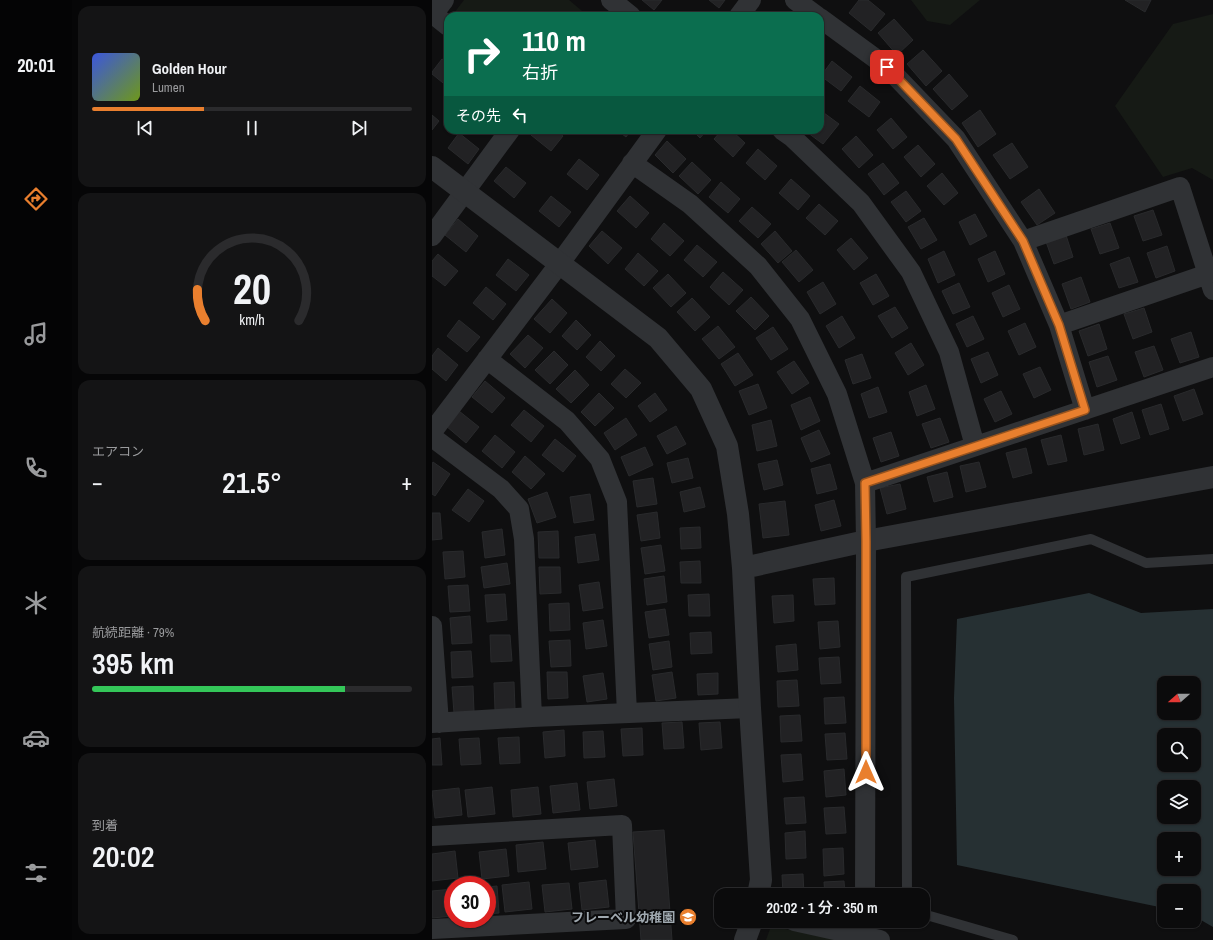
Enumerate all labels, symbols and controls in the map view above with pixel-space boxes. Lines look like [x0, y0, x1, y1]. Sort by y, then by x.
text: 110 m [522, 22, 586, 60]
icon: right [456, 28, 508, 80]
pin [870, 50, 904, 84]
text: 20:01 [17, 53, 55, 78]
icon: arrive [876, 56, 898, 78]
text: Golden Hour [152, 58, 227, 79]
text: 右折 [522, 60, 558, 85]
text: Lumen [152, 79, 185, 96]
icon: left [509, 104, 531, 126]
text: その先 [456, 105, 501, 126]
icon: previous [134, 117, 156, 139]
icon: pause [241, 117, 263, 139]
icon: next [348, 117, 370, 139]
icon: directions [22, 185, 50, 213]
text: 20 [233, 261, 271, 317]
text: km/h [239, 310, 265, 329]
icon: music [22, 320, 50, 348]
text: エアコン [92, 443, 144, 460]
icon: phone [22, 454, 50, 482]
text: 21.5° [222, 462, 282, 502]
text: − [92, 467, 103, 497]
text: + [401, 467, 412, 497]
icon: climate [22, 589, 50, 617]
text: 航続距離 · 79% [92, 624, 174, 641]
text: 395 km [92, 643, 174, 683]
north arrow [1157, 676, 1201, 720]
map controls [1157, 676, 1201, 928]
icon: car [22, 724, 50, 752]
button: search [1157, 728, 1201, 772]
position arrow [845, 751, 887, 793]
button: layers [1157, 780, 1201, 824]
text: 到着 [92, 817, 118, 834]
button: + [1157, 832, 1201, 876]
text: 20:02 [92, 836, 154, 876]
icon: filters [22, 859, 50, 887]
speed limit sign: 30 [444, 876, 496, 928]
button: − [1157, 884, 1201, 928]
text: 20:02 · 1 分 · 350 m [766, 897, 878, 918]
school or university icon: フレーベル幼稚園 [678, 907, 698, 927]
place label: フレーベル幼稚園 [571, 909, 675, 926]

